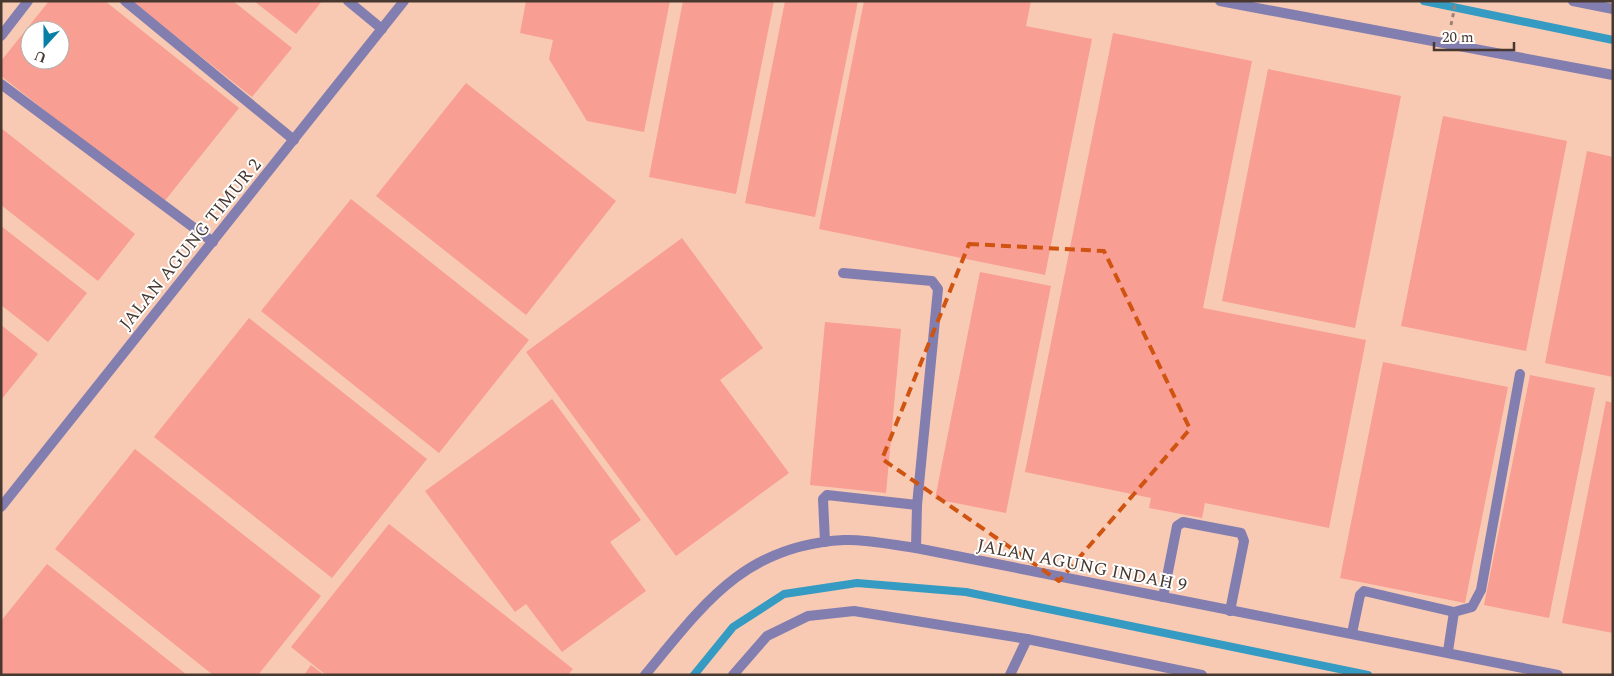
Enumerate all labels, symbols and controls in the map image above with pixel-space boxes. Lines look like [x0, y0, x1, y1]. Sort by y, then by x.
north arrow [20, 20, 70, 70]
scale bar [1434, 20, 1514, 52]
text: 20 m [1442, 26, 1474, 49]
text: U [31, 45, 50, 69]
street label: JALAN AGUNG TIMUR 2 [113, 153, 268, 336]
street label: JALAN AGUNG INDAH 9 [975, 532, 1189, 599]

